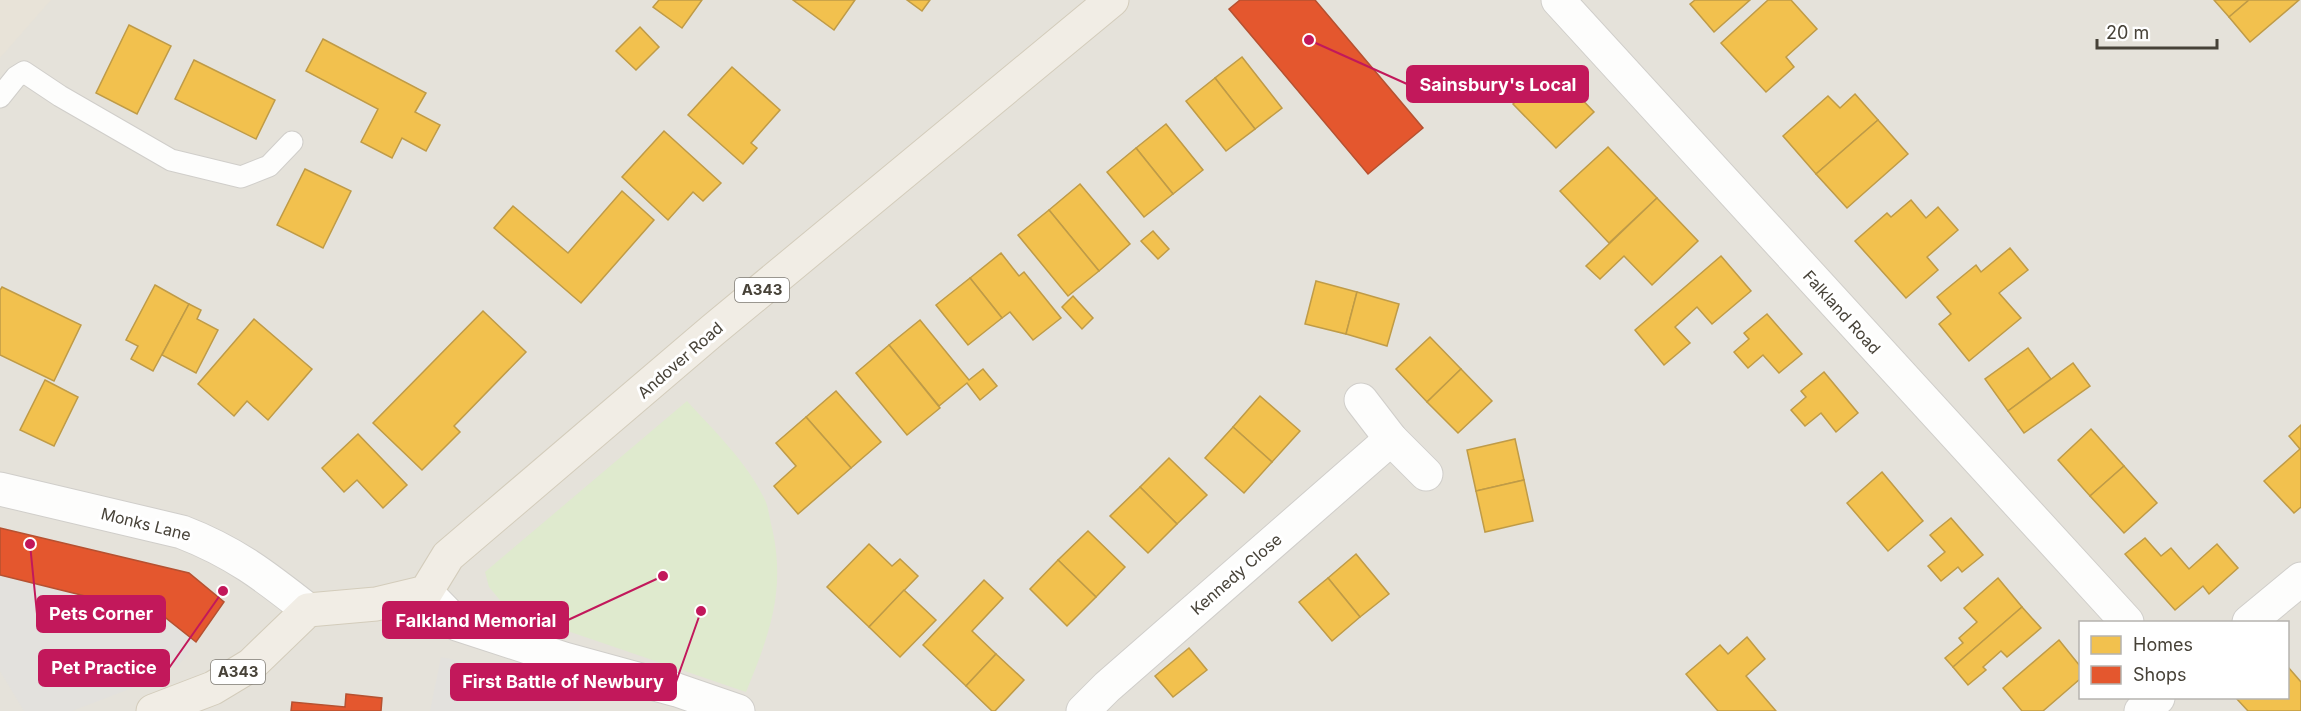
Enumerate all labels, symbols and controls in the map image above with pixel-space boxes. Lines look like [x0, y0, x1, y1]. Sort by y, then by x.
scale bar [2097, 12, 2217, 50]
text: 20 m [2106, 22, 2149, 43]
callout: Sainsbury's Local [1407, 66, 1588, 102]
text: Sainsbury's Local [1419, 74, 1577, 95]
street label: Falkland Road [1799, 266, 1885, 358]
road number: A343 [735, 278, 789, 302]
street label: Andover Road [633, 317, 727, 403]
street label: Monks Lane [99, 503, 193, 545]
street label: Kennedy Close [1186, 529, 1286, 619]
callout: Pets Corner [37, 596, 165, 632]
callout: Falkland Memorial [383, 602, 568, 638]
text: Pets Corner [49, 603, 153, 624]
text: Falkland Memorial [396, 610, 556, 631]
legend [2079, 621, 2289, 699]
text: Homes [2133, 634, 2193, 655]
callout: Pet Practice [39, 650, 169, 686]
text: Pet Practice [51, 657, 157, 678]
road number: A343 [211, 660, 265, 684]
callout: First Battle of Newbury [451, 664, 676, 700]
text: Shops [2133, 664, 2187, 685]
text: First Battle of Newbury [462, 671, 664, 692]

